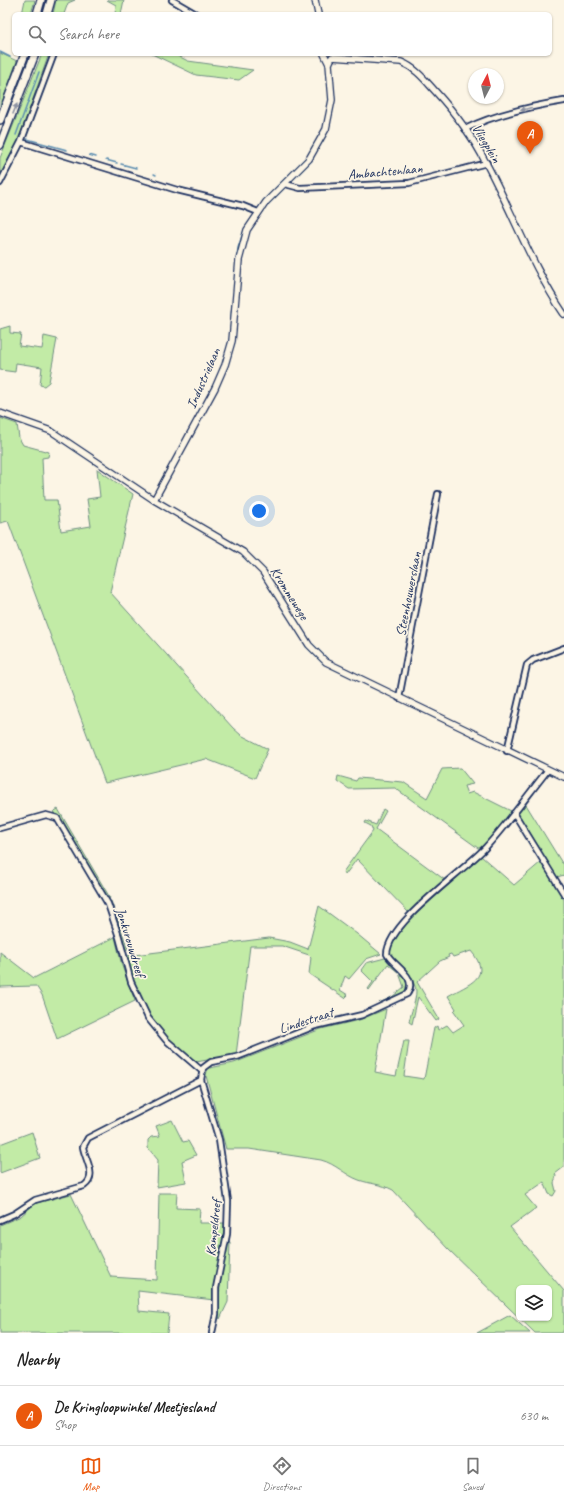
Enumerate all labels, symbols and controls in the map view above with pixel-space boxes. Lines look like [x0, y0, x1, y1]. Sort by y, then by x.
search box [12, 12, 552, 56]
icon: search [26, 23, 48, 45]
text: Search here [58, 25, 119, 44]
north arrow [468, 68, 504, 104]
one-way arrow [12, 103, 18, 115]
one-way arrow [520, 106, 532, 112]
street label: Vliegplein [468, 121, 505, 166]
pin: A [517, 121, 543, 154]
street label: Ambachtenlaan [347, 160, 424, 183]
street label: Industrielaan [183, 345, 225, 411]
your location [249, 501, 269, 521]
street label: Steenhouwerslaan [392, 550, 425, 638]
street label: Krommewege [267, 564, 313, 624]
street label: Jonkvrouwdreef [112, 905, 150, 981]
street label: Lindestraat [277, 1003, 338, 1037]
street label: Kampeldreef [202, 1195, 225, 1257]
map controls [516, 1285, 552, 1321]
button: layers [516, 1285, 552, 1321]
text: Nearby [16, 1349, 59, 1370]
text: De Kringloopwinkel Meetjesland [54, 1398, 215, 1417]
text: A [26, 1408, 32, 1424]
text: 630 m [520, 1408, 548, 1424]
text: Shop [54, 1417, 76, 1433]
tab: Map [80, 1455, 102, 1493]
tab: Directions [263, 1455, 301, 1493]
tab: Saved [462, 1455, 484, 1493]

